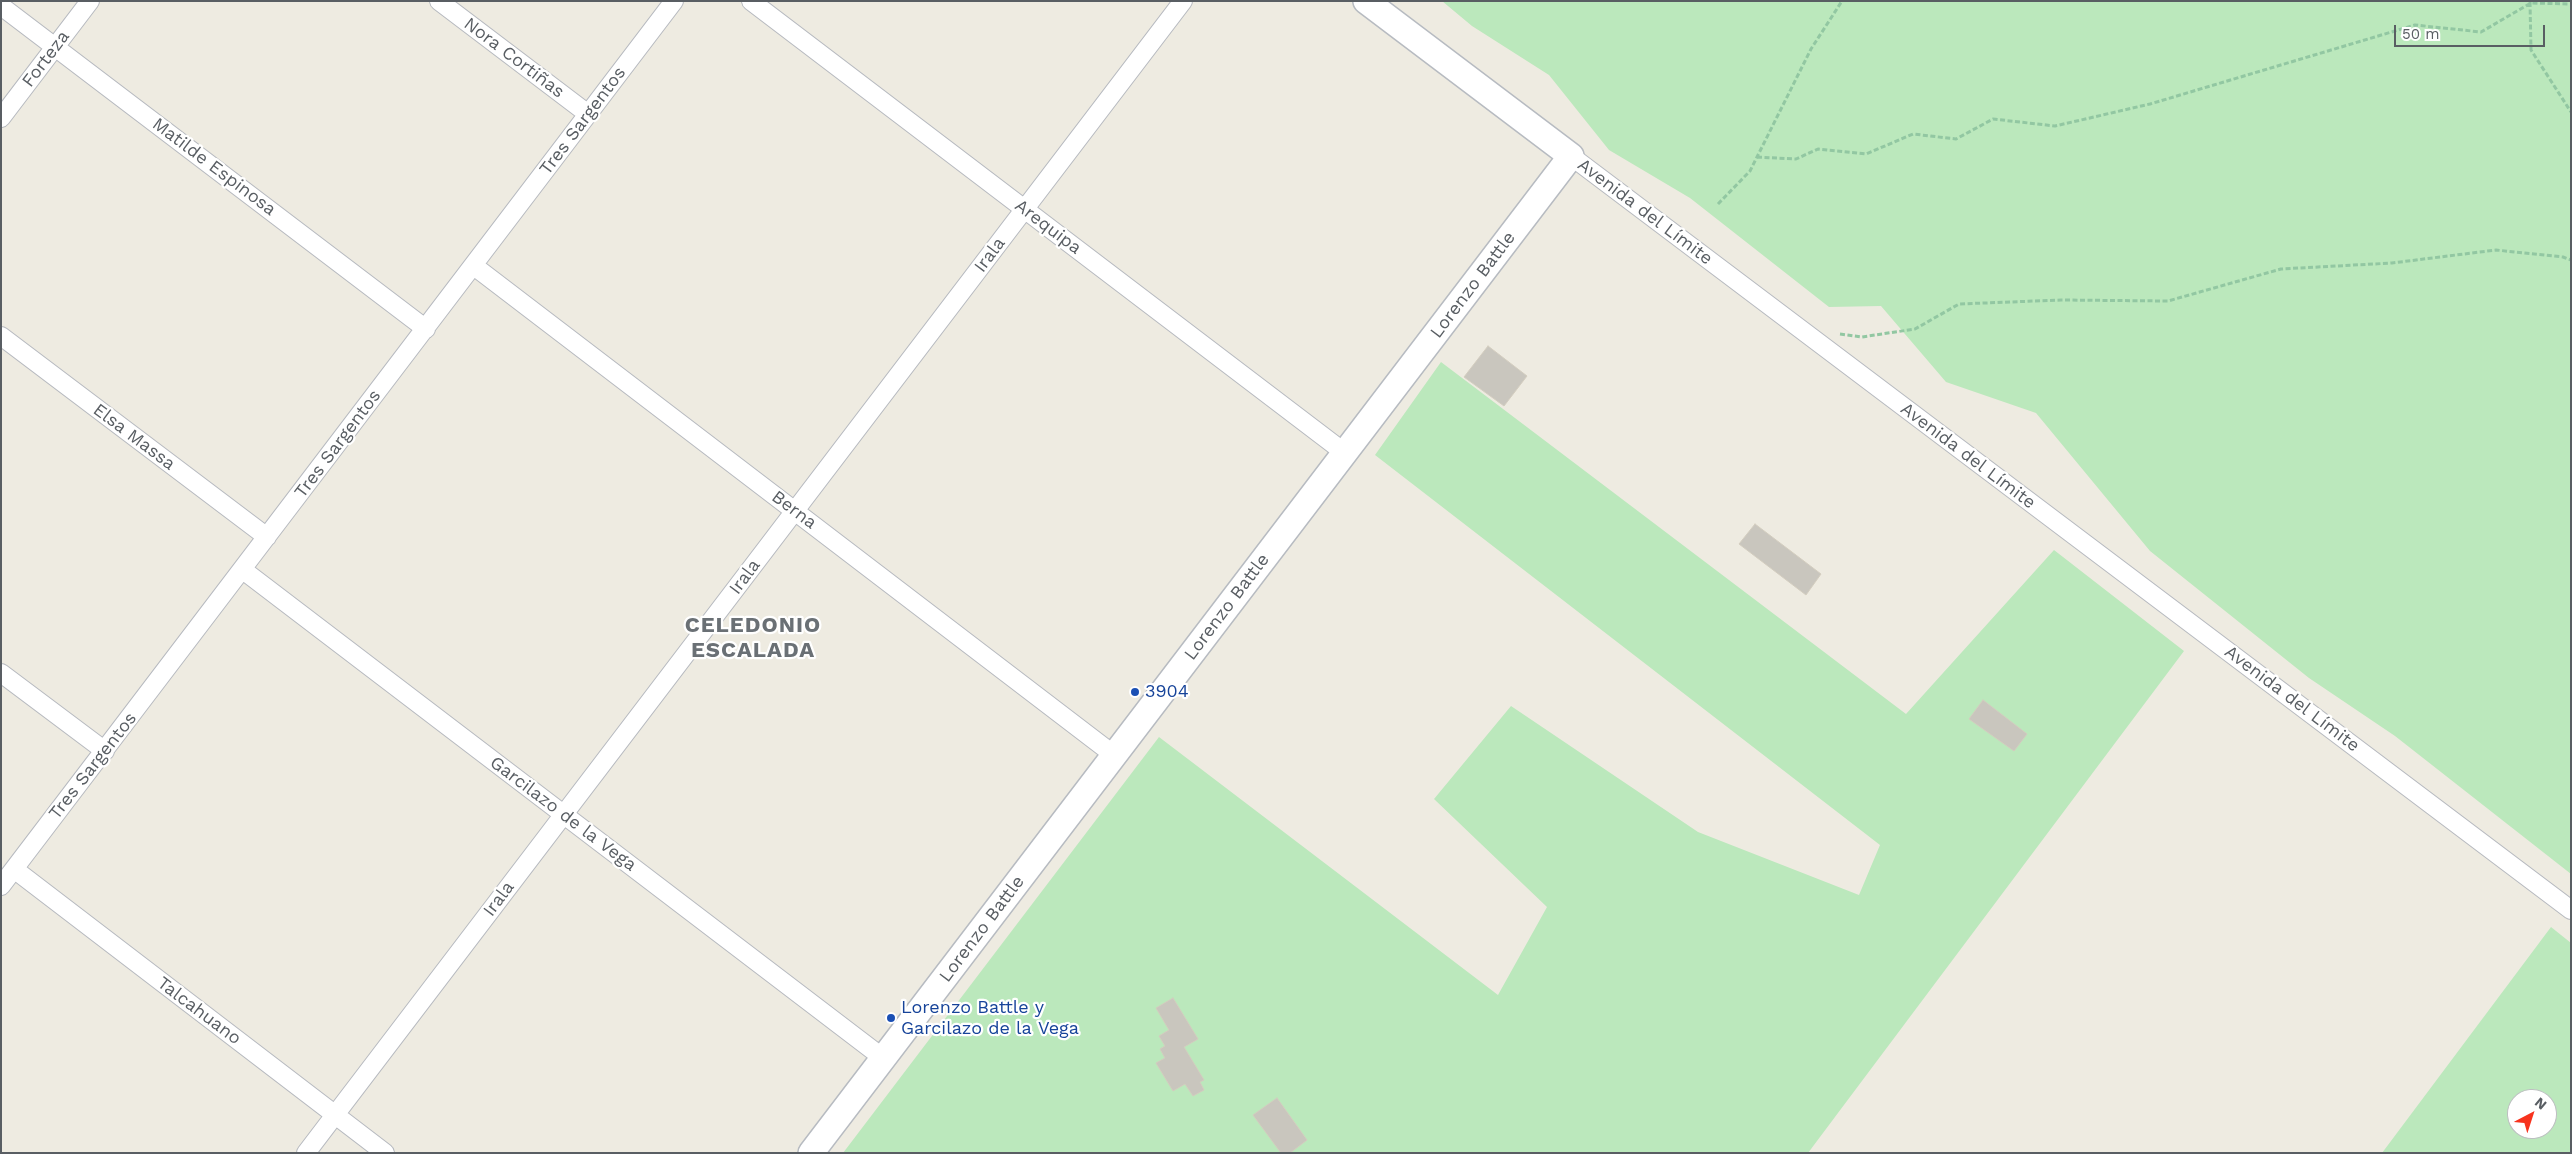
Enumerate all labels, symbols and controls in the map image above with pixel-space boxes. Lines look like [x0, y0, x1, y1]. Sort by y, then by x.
street label: Nora Cortiñas [459, 13, 569, 103]
scale bar [2397, 15, 2548, 47]
text: 50 m [2402, 25, 2439, 43]
street label: Forteza [18, 26, 74, 92]
street label: Tres Sargentos [535, 63, 631, 179]
street label: Matilde Espinosa [148, 113, 280, 221]
street label: Avenida del Límite [1573, 154, 1717, 270]
street label: Arequipa [1010, 195, 1086, 259]
street label: Lorenzo Battle [1426, 228, 1520, 342]
street label: Irala [970, 233, 1010, 277]
street label: Tres Sargentos [290, 386, 386, 502]
street label: Avenida del Límite [1896, 398, 2040, 514]
street label: Elsa Massa [89, 399, 179, 475]
street label: Berna [767, 486, 821, 534]
street label: Lorenzo Battle [1180, 550, 1274, 664]
street label: Irala [725, 555, 765, 599]
district label: CELEDONIO ESCALADA [684, 613, 822, 664]
street label: Avenida del Límite [2220, 641, 2364, 757]
place label: 3904 [1145, 681, 1189, 703]
marker: 3904 [1129, 686, 1141, 698]
street label: Tres Sargentos [44, 708, 142, 824]
street label: Garcilazo de la Vega [485, 752, 641, 876]
street label: Lorenzo Battle [935, 872, 1029, 986]
street label: Irala [479, 877, 519, 921]
street label: Talcahuano [153, 972, 245, 1050]
place label: Lorenzo Battle y Garcilazo de la Vega [901, 997, 1079, 1040]
marker: Lorenzo Battle y Garcilazo de la Vega [885, 1012, 897, 1024]
north arrow [2507, 1089, 2557, 1139]
text: N [2532, 1094, 2550, 1113]

